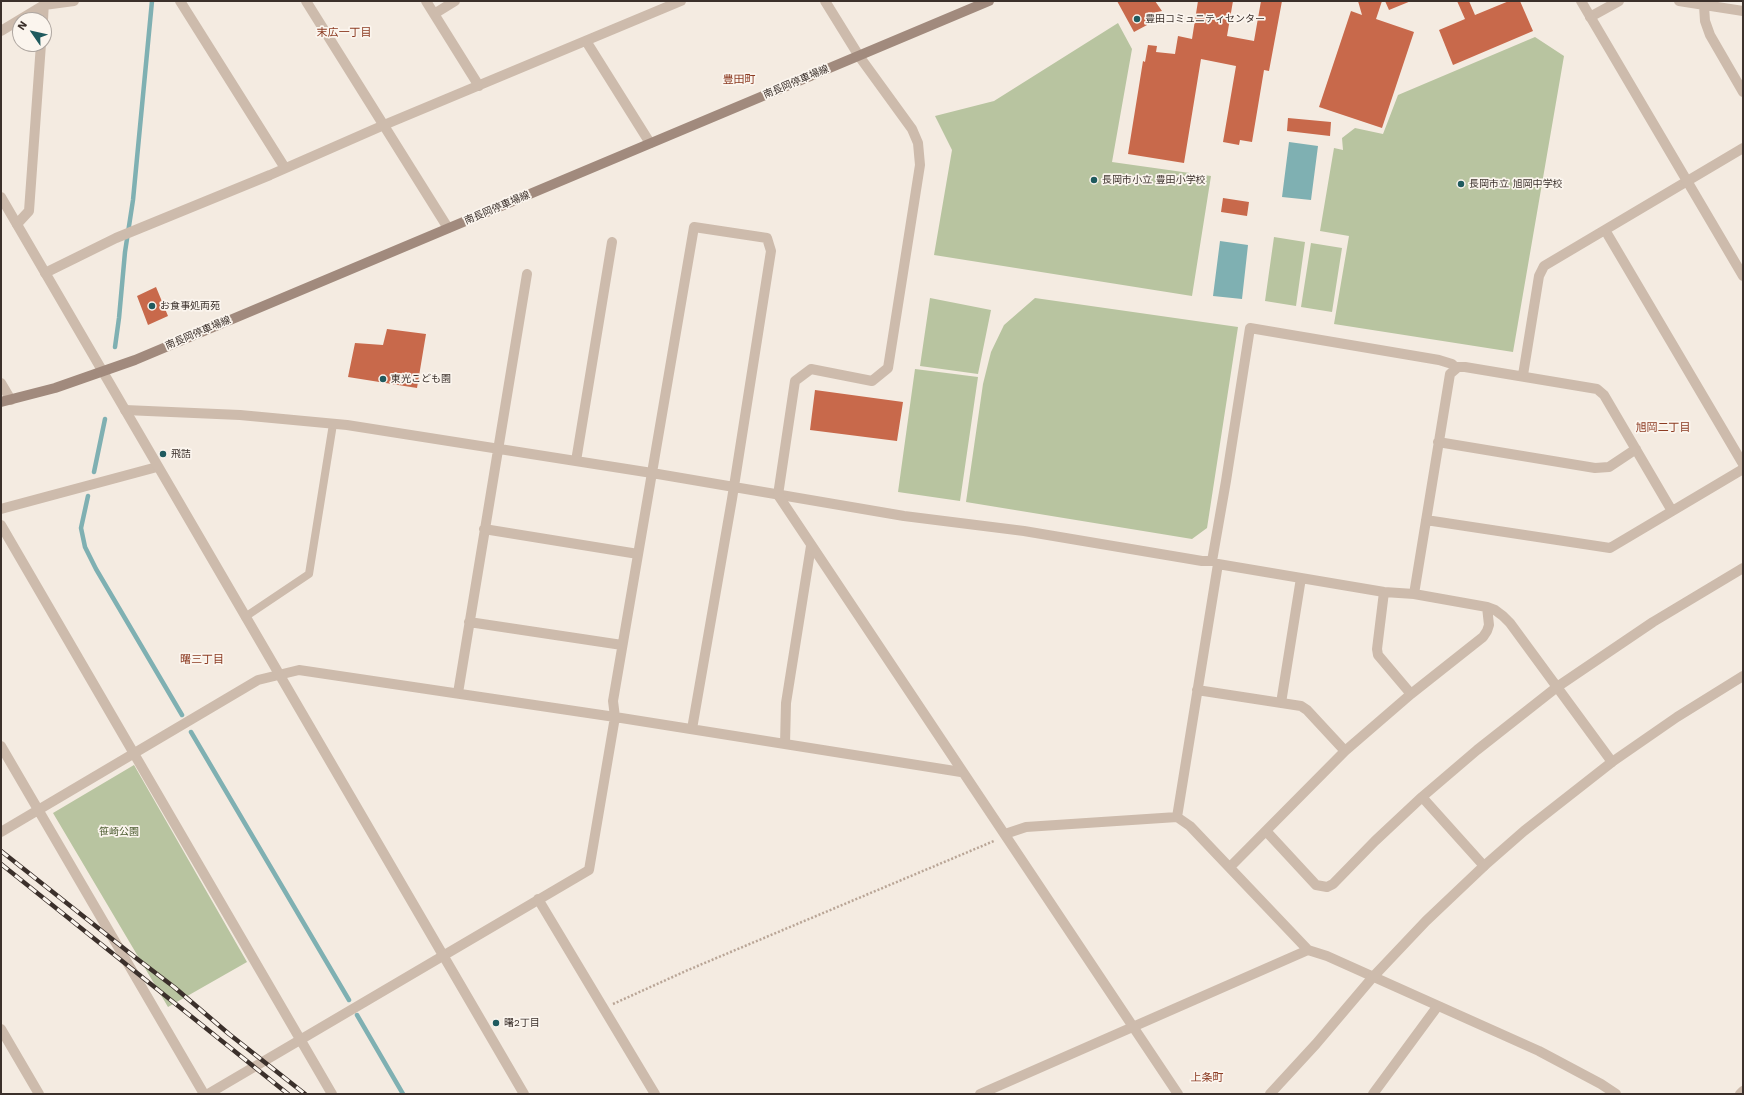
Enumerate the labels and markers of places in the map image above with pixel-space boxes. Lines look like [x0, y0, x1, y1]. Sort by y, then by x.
place label: 豊田コミュニティセンター [1145, 13, 1265, 25]
marker: 豊田コミュニティセンター [1132, 14, 1142, 24]
place label: 長岡市小立 豊田小学校 [1102, 174, 1205, 186]
marker: 長岡市小立 豊田小学校 [1089, 175, 1099, 185]
place label: 長岡市立 旭岡中学校 [1469, 178, 1562, 190]
marker: 長岡市立 旭岡中学校 [1456, 179, 1466, 189]
place label: お食事処両苑 [160, 300, 220, 312]
marker: お食事処両苑 [147, 301, 157, 311]
place label: 東光こども園 [391, 373, 451, 385]
marker: 東光こども園 [378, 374, 388, 384]
place label: 飛詰 [171, 448, 191, 460]
marker: 飛詰 [158, 449, 168, 459]
place label: 曙2丁目 [504, 1017, 540, 1029]
marker: 曙2丁目 [491, 1018, 501, 1028]

